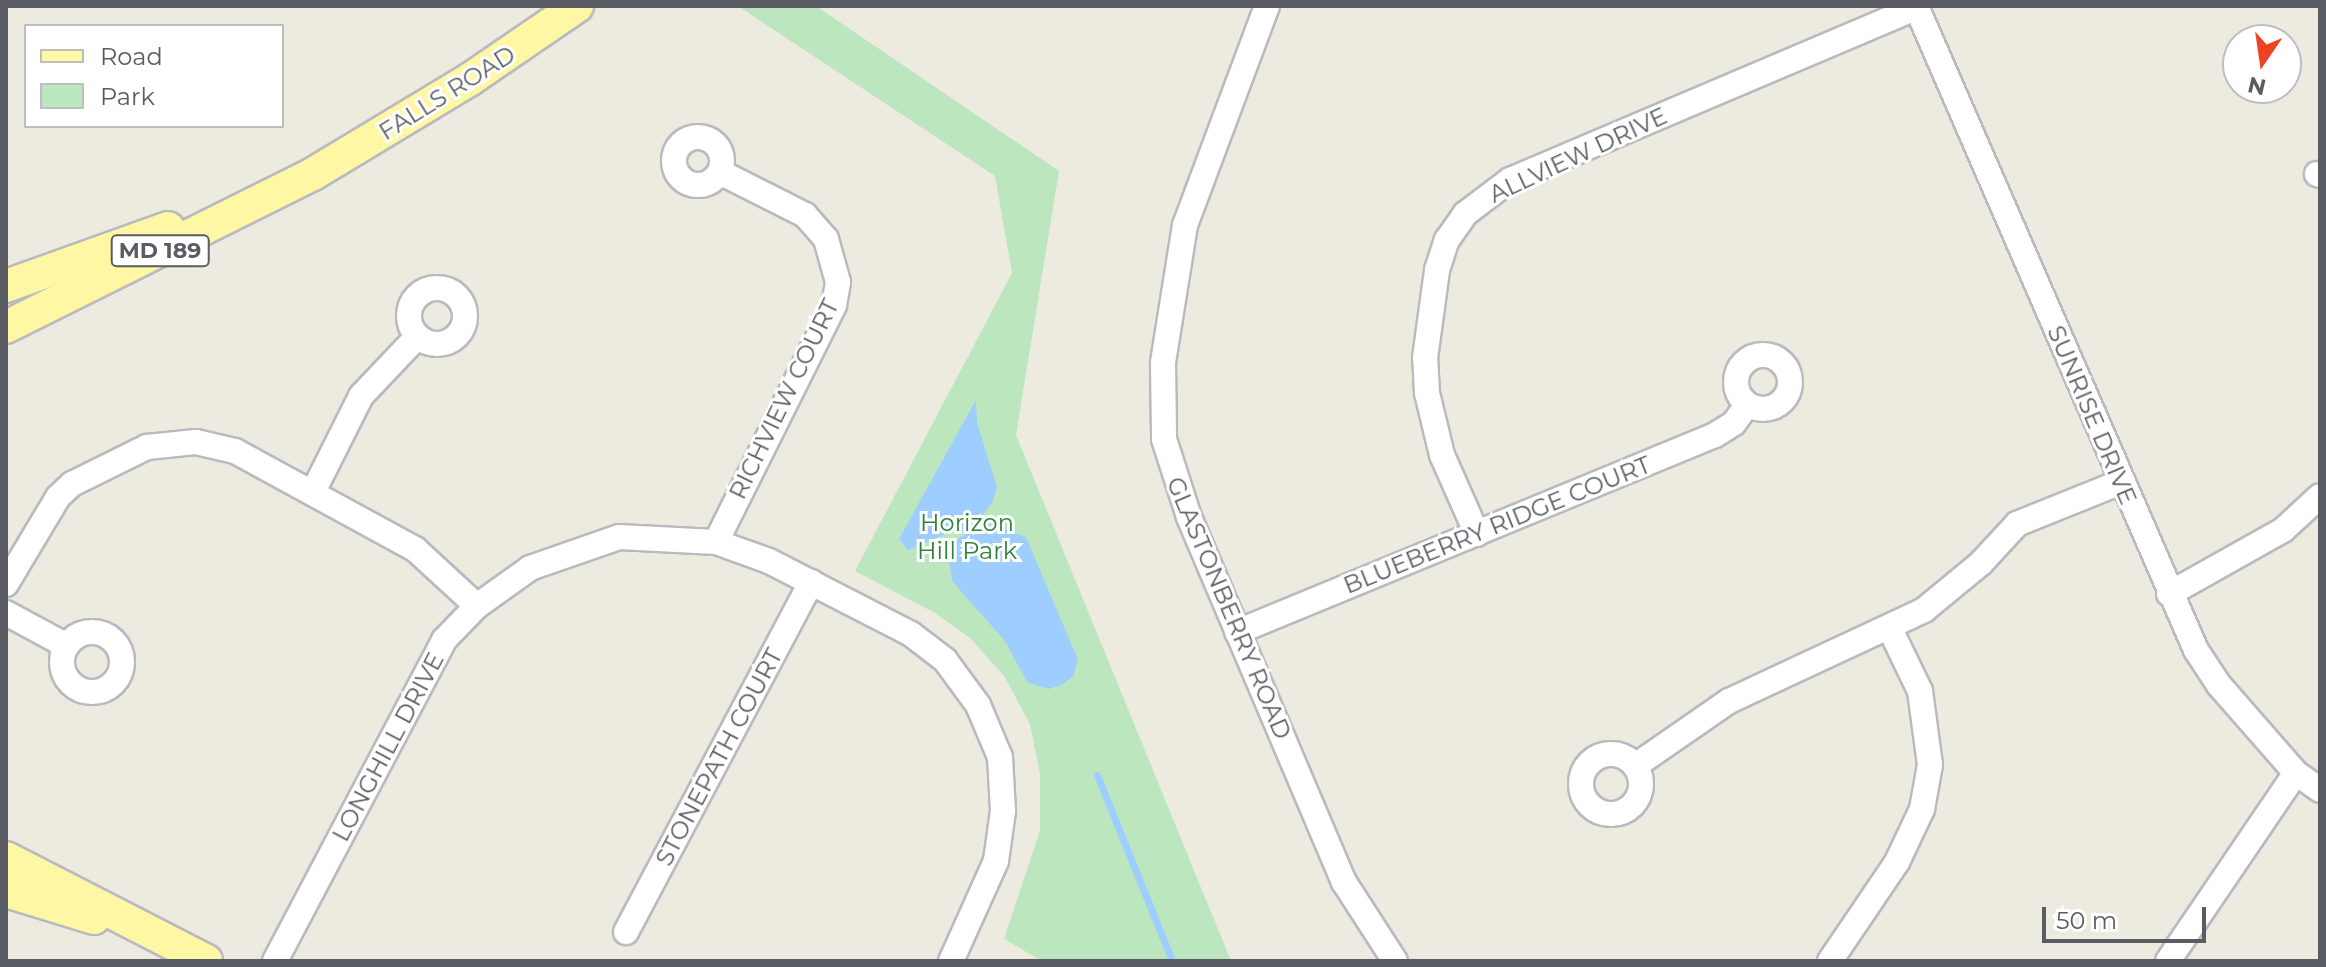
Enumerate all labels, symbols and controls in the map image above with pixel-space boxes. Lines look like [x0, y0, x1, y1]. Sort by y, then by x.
legend [24, 24, 284, 128]
north arrow [2222, 24, 2302, 104]
street label: FALLS ROAD [374, 40, 520, 146]
text: Road [100, 42, 163, 71]
text: N [2245, 71, 2269, 101]
text: Park [100, 82, 155, 111]
street label: ALLVIEW DRIVE [1484, 101, 1672, 209]
road number: MD 189 [110, 233, 210, 269]
street label: RICHVIEW COURT [723, 294, 845, 504]
street label: SUNRISE DRIVE [2041, 321, 2143, 509]
street label: BLUEBERRY RIDGE COURT [1339, 450, 1655, 600]
street label: GLASTONBERRY ROAD [1161, 473, 1297, 743]
park label: Horizon Hill Park [917, 509, 1017, 565]
street label: STONEPATH COURT [649, 643, 789, 871]
street label: LONGHILL DRIVE [326, 648, 450, 846]
scale bar [2046, 891, 2210, 941]
text: 50 m [2056, 906, 2117, 935]

